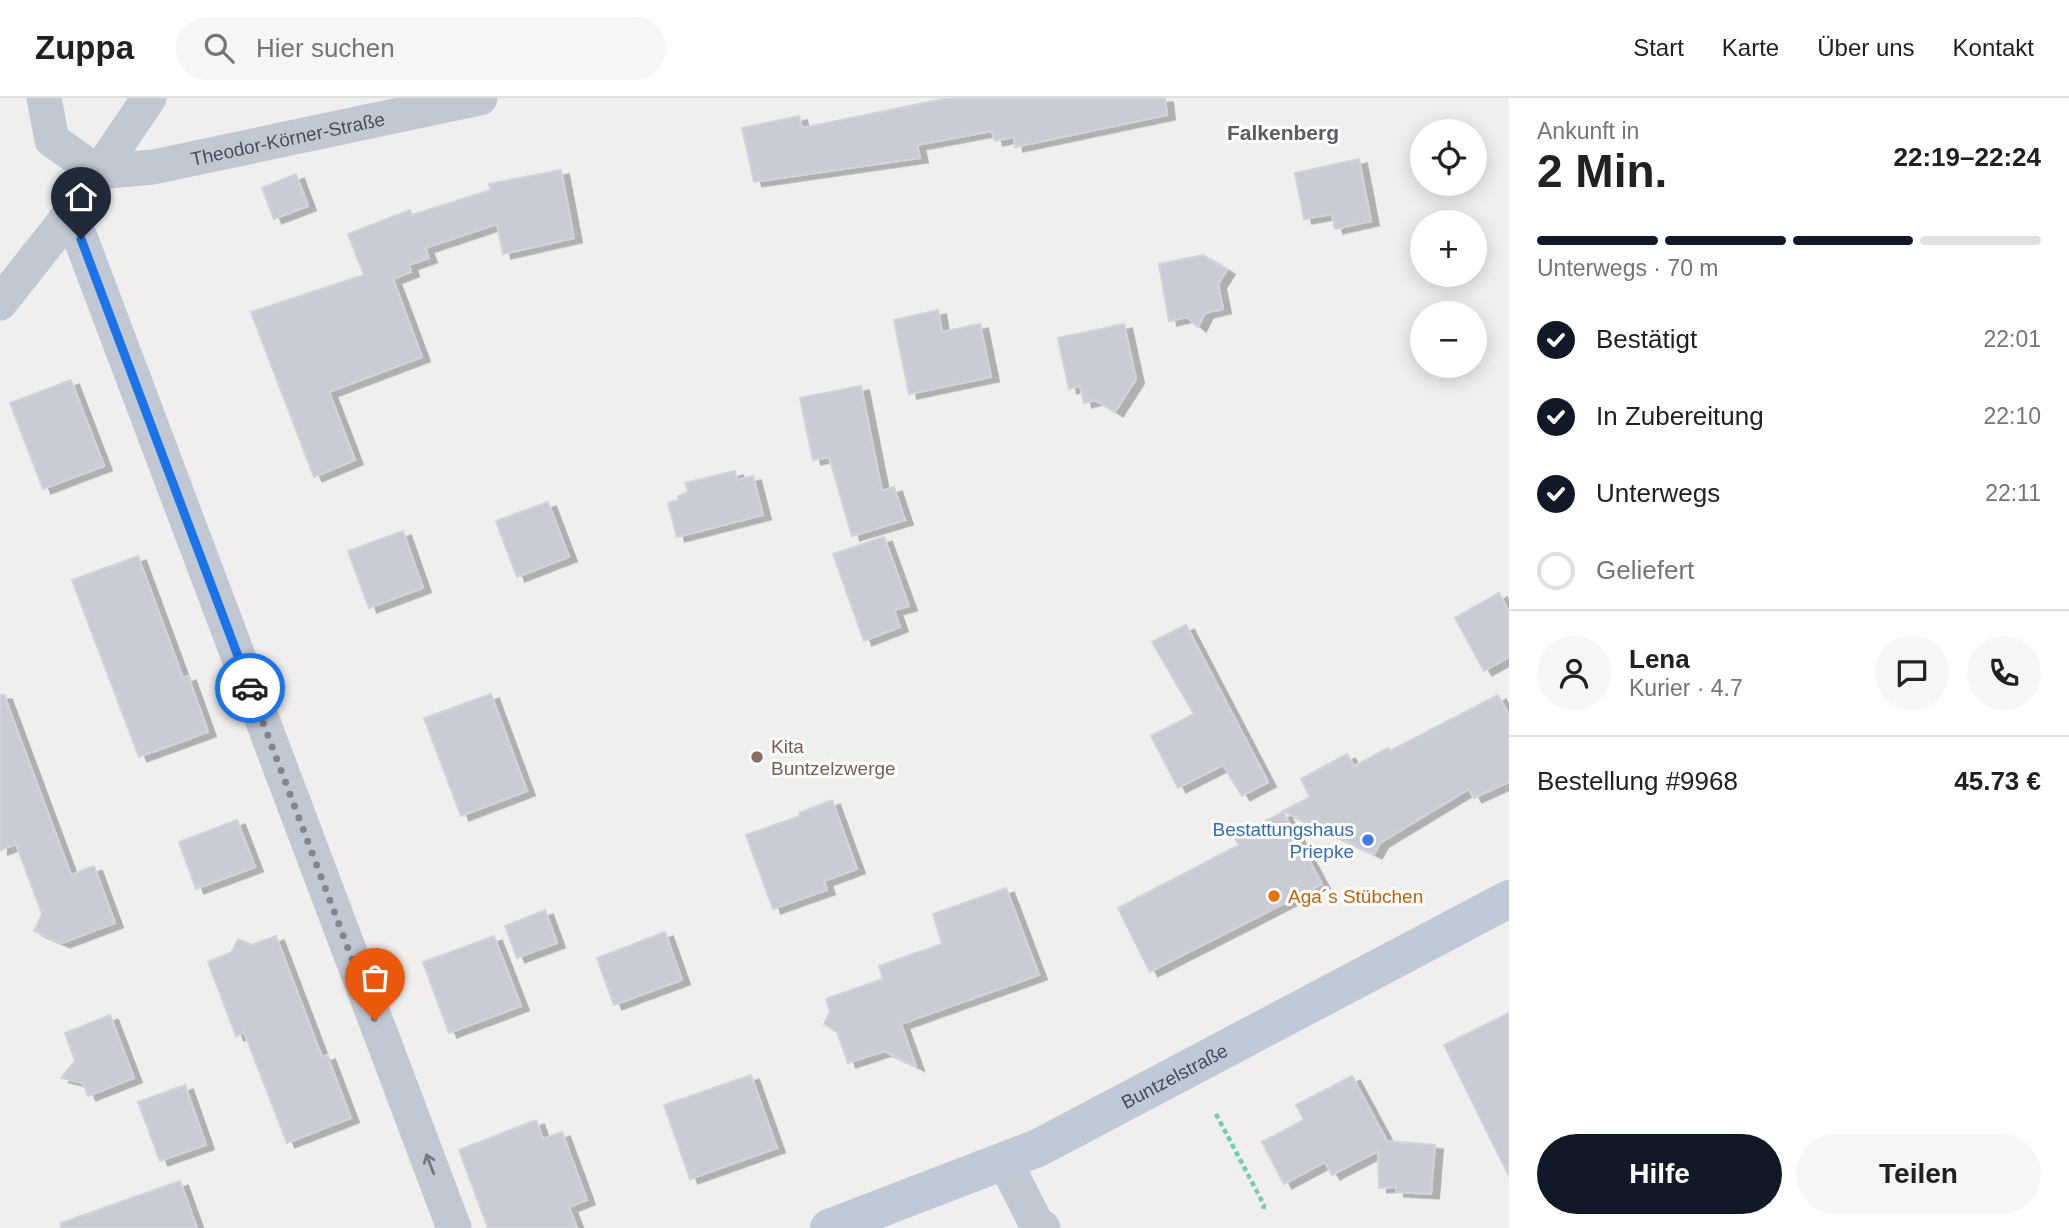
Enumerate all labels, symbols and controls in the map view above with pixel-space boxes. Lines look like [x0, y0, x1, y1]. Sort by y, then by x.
search box [176, 17, 666, 80]
text: Zuppa [35, 29, 134, 66]
icon: search [200, 29, 238, 67]
text: Hier suchen [256, 33, 395, 63]
text: Start [1633, 34, 1684, 61]
text: Karte [1722, 34, 1779, 61]
text: Über uns [1817, 34, 1915, 61]
text: Kontakt [1953, 34, 2034, 61]
street label: Theodor-Körner-Straße [189, 108, 387, 170]
text: Ankunft in [1537, 118, 1639, 144]
map controls [1410, 119, 1487, 378]
button: locate [1410, 119, 1487, 196]
district label: Falkenberg [1227, 121, 1339, 144]
text: 22:19–22:24 [1894, 142, 2041, 172]
text: 2 Min. [1537, 145, 1667, 197]
pin [51, 167, 111, 239]
icon: home [62, 178, 100, 216]
button: + [1410, 210, 1487, 287]
text: Unterwegs · 70 m [1537, 255, 1719, 281]
button: − [1410, 301, 1487, 378]
icon: check [1537, 321, 1575, 359]
text: Bestätigt [1596, 324, 1697, 354]
text: 22:01 [1983, 326, 2041, 352]
icon: check [1537, 398, 1575, 436]
text: In Zubereitung [1596, 401, 1764, 431]
text: 22:10 [1983, 403, 2041, 429]
icon: check [1537, 475, 1575, 513]
text: Unterwegs [1596, 478, 1720, 508]
text: 22:11 [1985, 480, 2041, 506]
text: Geliefert [1596, 555, 1694, 585]
button: person [1537, 636, 1611, 710]
button: chat [1875, 636, 1949, 710]
button: phone [1967, 636, 2041, 710]
text: Lena [1629, 644, 1690, 674]
courier [215, 653, 285, 723]
icon: car [231, 669, 269, 707]
text: Kurier · 4.7 [1629, 675, 1743, 701]
place label: Kita Buntzelzwerge [771, 736, 896, 779]
marker: Kita Buntzelzwerge [749, 749, 765, 765]
text: Bestellung #9968 [1537, 766, 1738, 796]
text: 45.73 € [1954, 766, 2041, 796]
place label: Bestattungshaus Priepke [1212, 819, 1354, 862]
marker: Bestattungshaus Priepke [1360, 832, 1376, 848]
place label: Aga´s Stübchen [1288, 886, 1423, 907]
marker: Aga´s Stübchen [1266, 888, 1282, 904]
pin [345, 948, 405, 1020]
icon: bag [356, 959, 394, 997]
street label: Buntzelstraße [1118, 1040, 1231, 1113]
button: Hilfe [1537, 1134, 1782, 1214]
button: Teilen [1796, 1134, 2041, 1214]
one-way arrow [422, 1154, 435, 1176]

